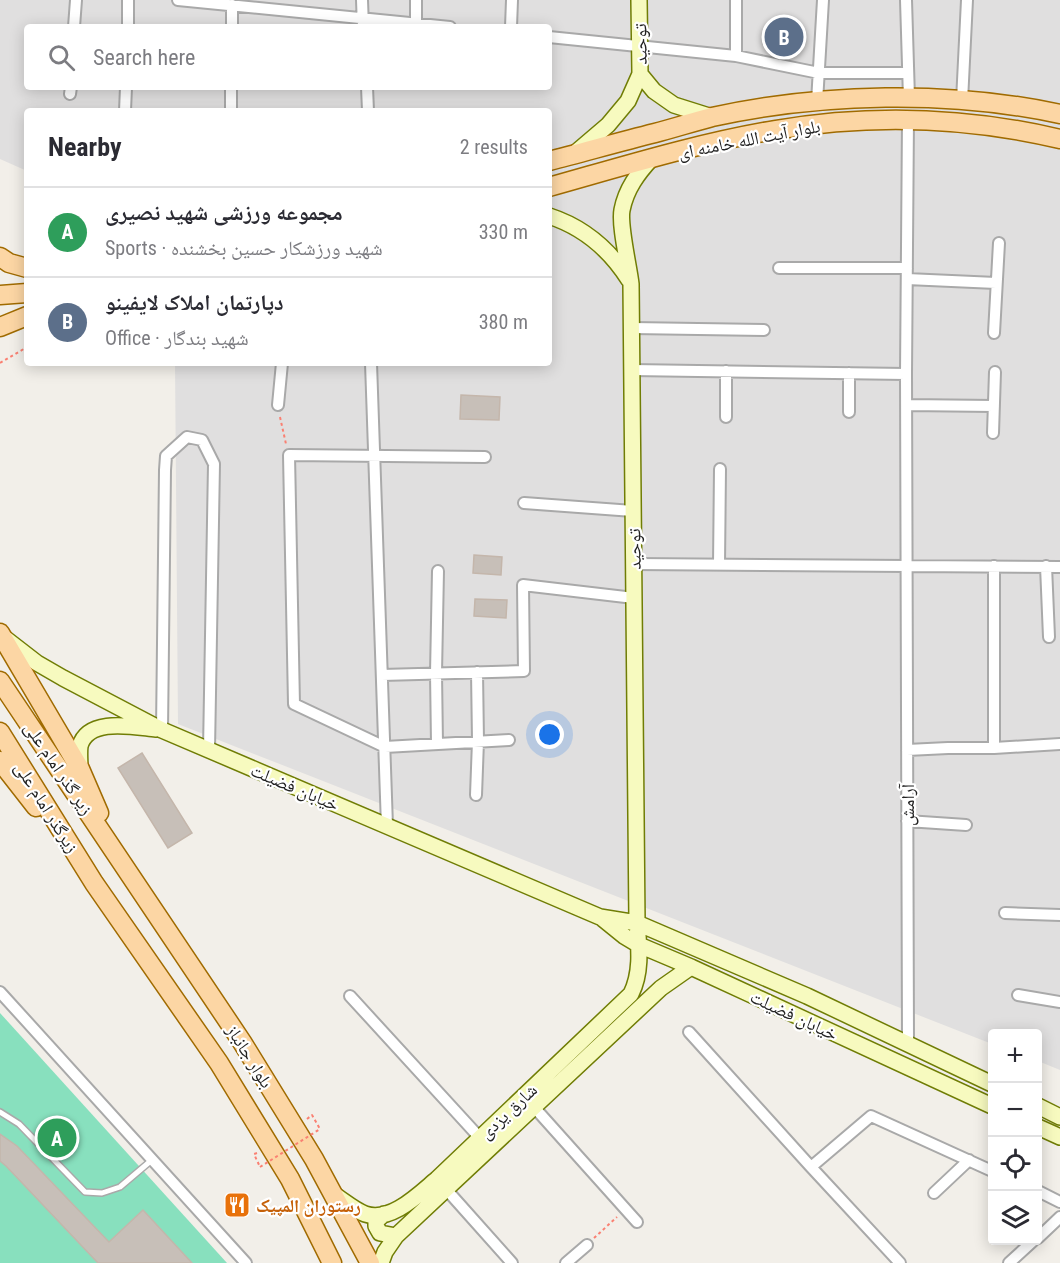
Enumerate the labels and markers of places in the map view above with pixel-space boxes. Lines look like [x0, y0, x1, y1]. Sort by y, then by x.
pin: B [764, 15, 804, 60]
pin: A [38, 1116, 76, 1160]
restaurant icon: رستوران المپیک [222, 1190, 252, 1220]
place label: رستوران المپیک [256, 1195, 361, 1217]

